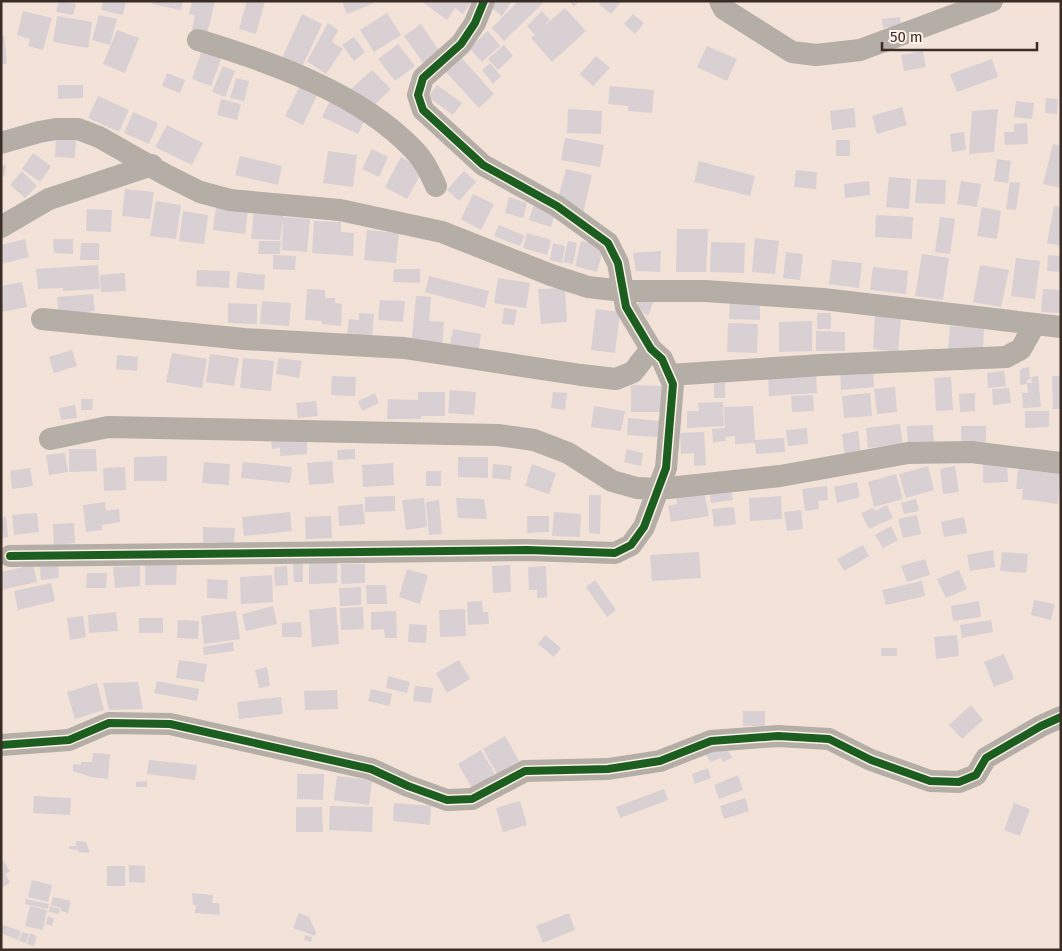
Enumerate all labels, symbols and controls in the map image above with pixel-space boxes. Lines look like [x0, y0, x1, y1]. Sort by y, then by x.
scale bar [882, 20, 1037, 52]
text: 50 m [890, 28, 923, 46]

